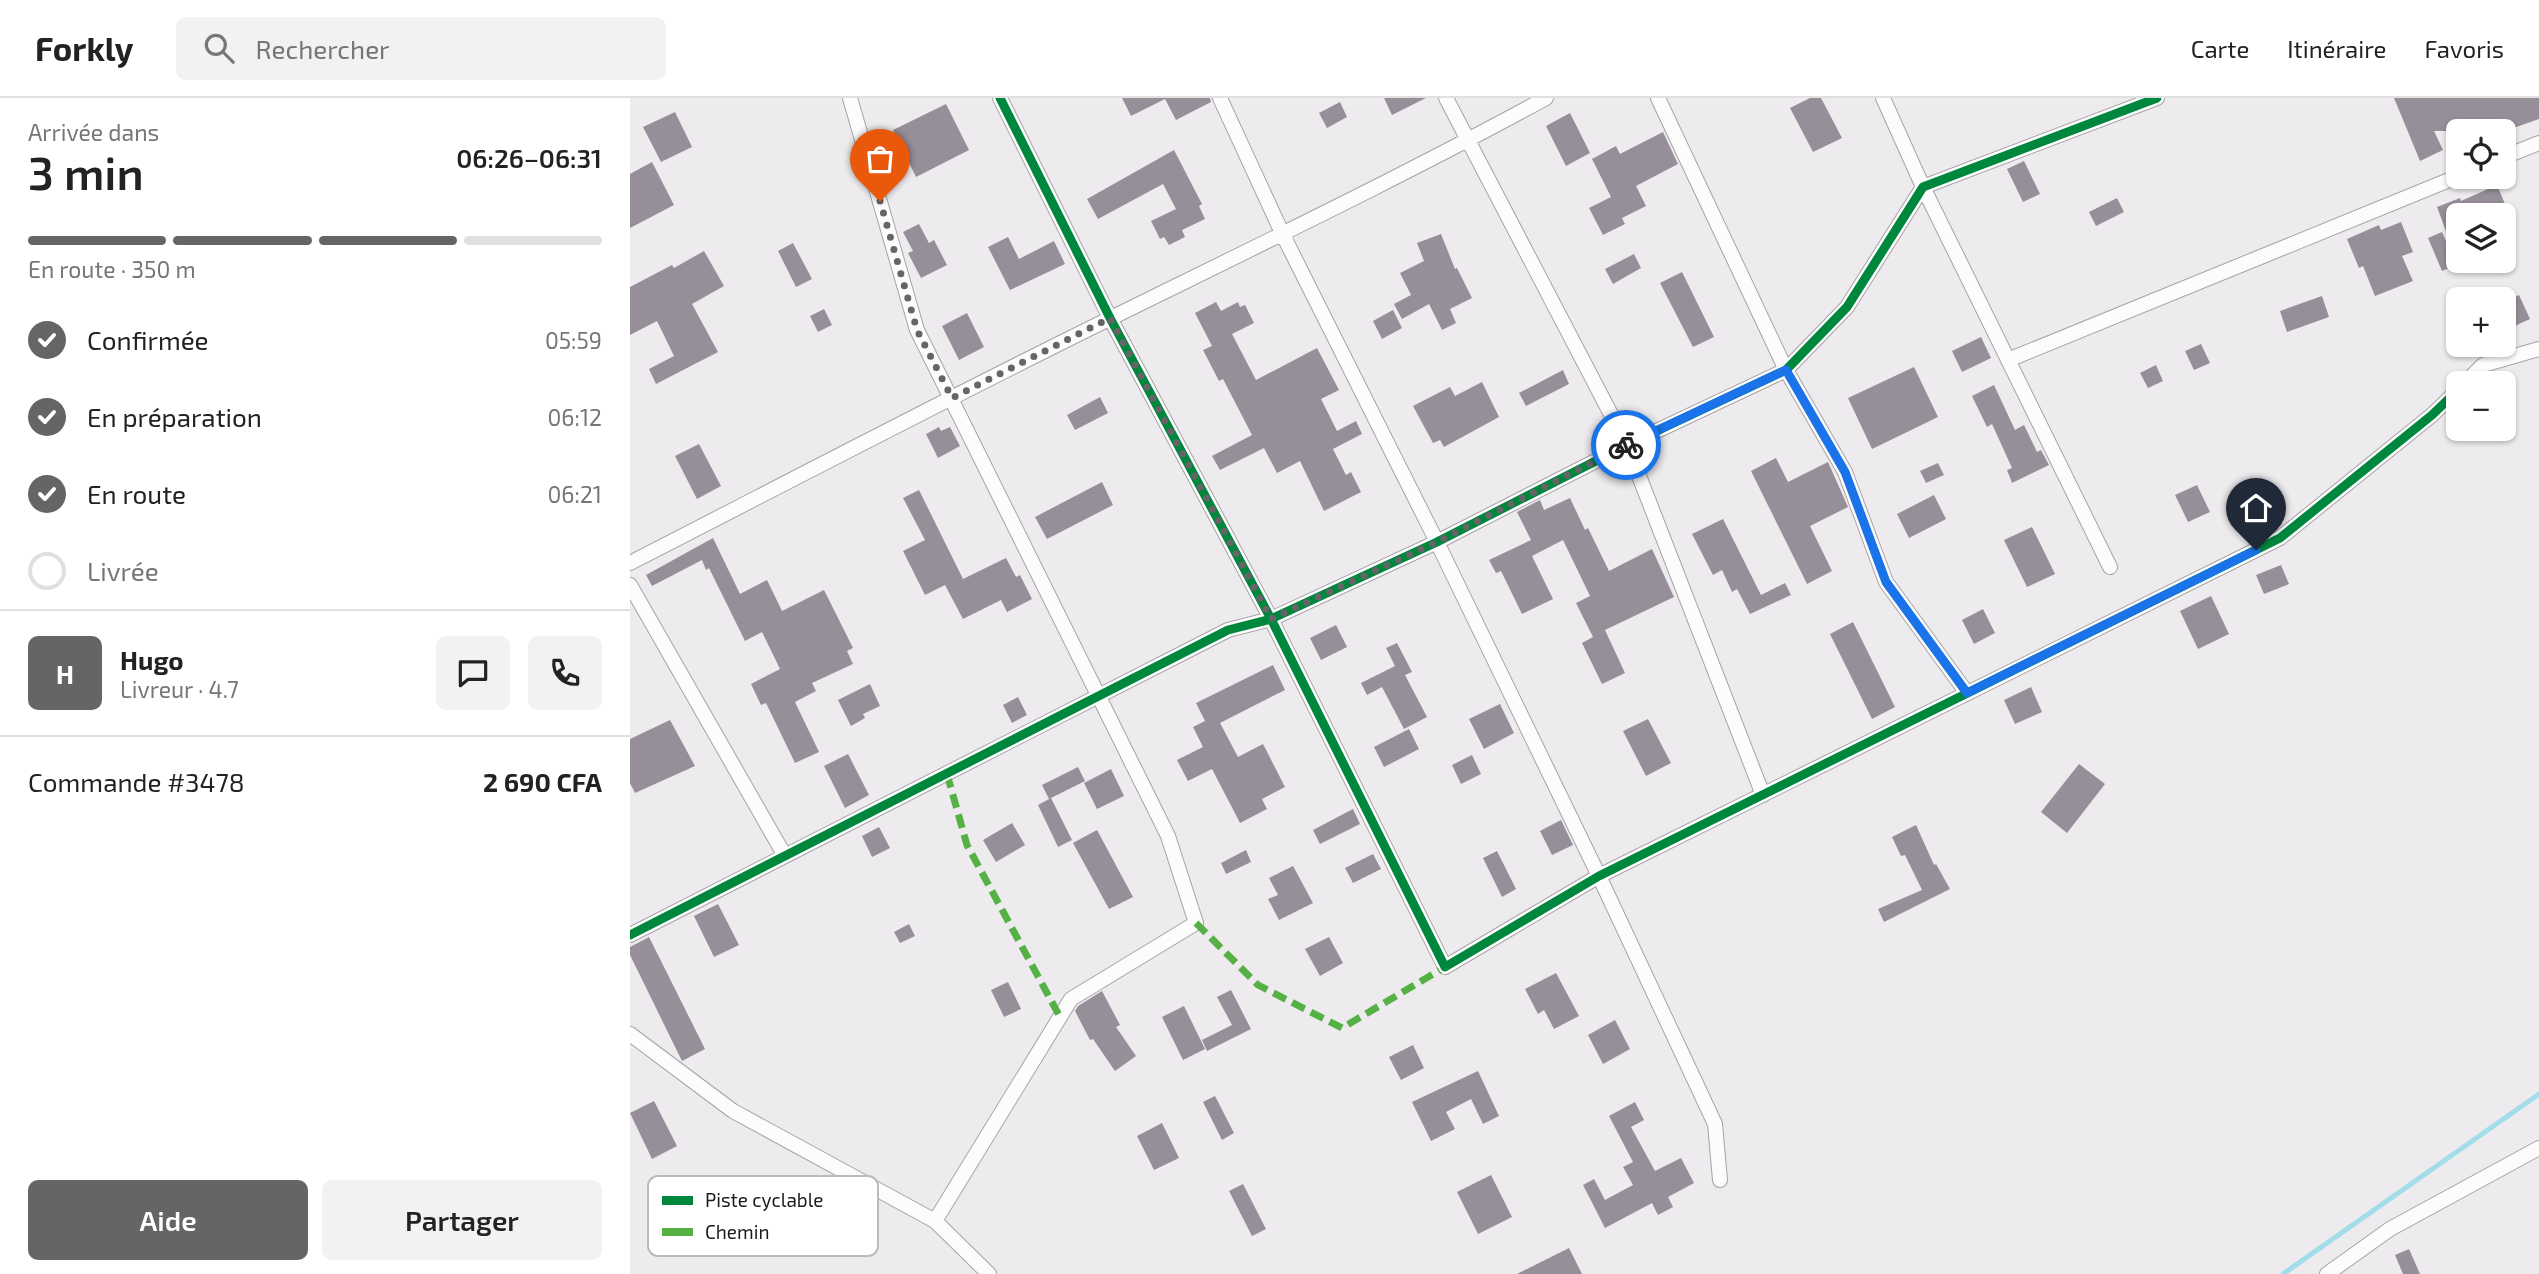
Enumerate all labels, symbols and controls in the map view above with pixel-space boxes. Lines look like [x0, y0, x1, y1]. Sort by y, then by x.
search box [176, 17, 666, 80]
text: Forkly [35, 28, 134, 68]
icon: search [200, 29, 238, 67]
text: Rechercher [256, 33, 390, 64]
text: Carte [2191, 34, 2249, 63]
text: Itinéraire [2287, 34, 2386, 63]
text: Favoris [2424, 34, 2504, 63]
text: Arrivée dans [28, 118, 159, 146]
map controls [2446, 119, 2516, 441]
button: locate [2446, 119, 2516, 189]
pin [850, 129, 910, 201]
icon: bag [861, 140, 899, 178]
text: 06:26–06:31 [456, 142, 602, 173]
text: 3 min [28, 144, 144, 199]
button: layers [2446, 203, 2516, 273]
text: En route · 350 m [28, 255, 196, 283]
button: + [2446, 287, 2516, 357]
icon: check [28, 321, 66, 359]
text: Confirmée [87, 324, 209, 355]
text: 05:59 [545, 326, 602, 354]
button: − [2446, 371, 2516, 441]
icon: check [28, 398, 66, 436]
text: En préparation [87, 401, 262, 432]
text: 06:12 [547, 403, 602, 431]
courier [1591, 410, 1661, 480]
icon: bike [1607, 426, 1645, 464]
icon: check [28, 475, 66, 513]
text: En route [87, 478, 186, 509]
pin [2226, 478, 2286, 550]
text: 06:21 [547, 480, 602, 508]
icon: home [2237, 489, 2275, 527]
text: Livrée [87, 555, 159, 586]
button: chat [436, 636, 510, 710]
button: phone [528, 636, 602, 710]
text: Hugo [120, 644, 184, 675]
text: H [56, 658, 74, 689]
text: Livreur · 4.7 [120, 675, 239, 703]
text: Commande #3478 [28, 766, 245, 797]
text: 2 690 CFA [483, 766, 602, 797]
legend [648, 1176, 878, 1256]
button: Aide [28, 1180, 308, 1260]
button: Partager [322, 1180, 602, 1260]
text: Piste cyclable [705, 1188, 824, 1211]
text: Chemin [705, 1220, 769, 1243]

